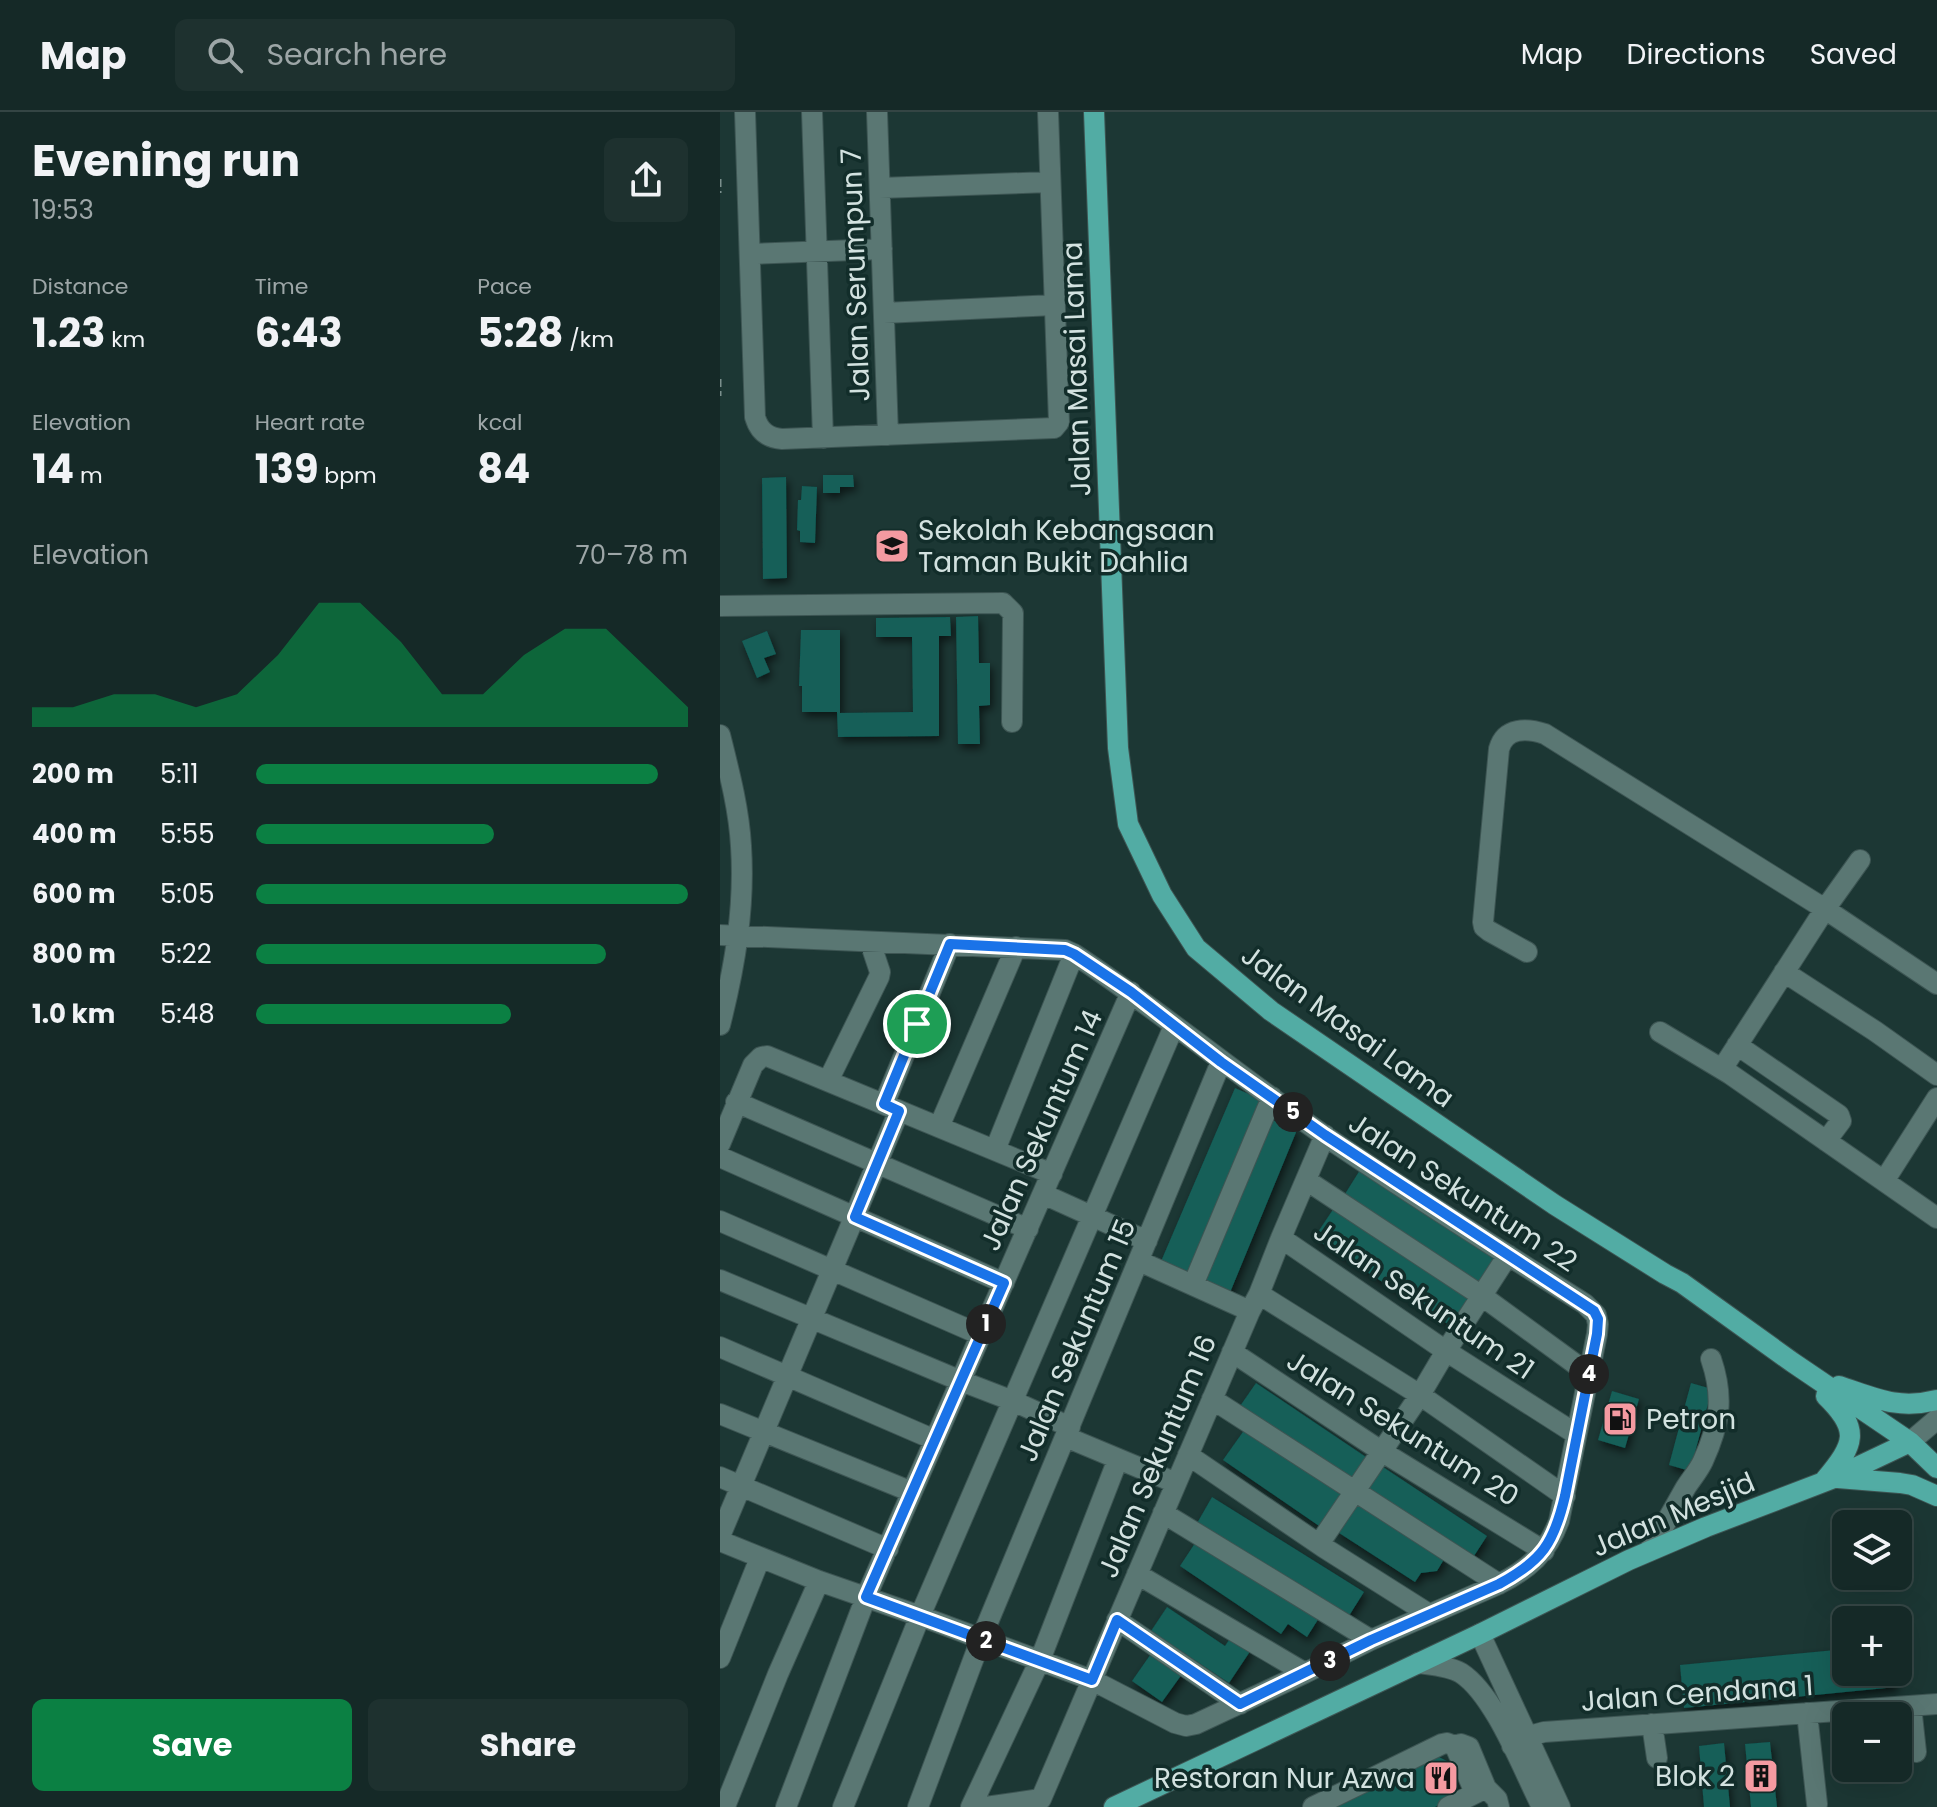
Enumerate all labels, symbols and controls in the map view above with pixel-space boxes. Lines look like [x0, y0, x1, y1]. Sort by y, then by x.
search box [175, 19, 735, 91]
text: Map [40, 29, 127, 82]
icon: search [203, 33, 247, 77]
text: Search here [267, 33, 447, 76]
text: Map [1521, 35, 1583, 74]
text: Directions [1627, 35, 1766, 74]
text: Saved [1810, 35, 1897, 74]
text: Evening run [32, 130, 300, 191]
button: share [604, 138, 688, 222]
street label: Jalan Serumpun 7 [832, 148, 879, 402]
text: 19:53 [32, 192, 94, 228]
street label: Jalan Masai Lama [1053, 241, 1100, 497]
text: Distance [32, 271, 128, 302]
text: Time [255, 271, 308, 302]
text: Pace [477, 271, 532, 302]
text: 1.23 [32, 305, 105, 361]
text: 6:43 [255, 305, 343, 361]
text: 5:28 [477, 305, 563, 361]
text: km [105, 324, 145, 355]
text: /km [563, 324, 614, 355]
text: Elevation [32, 407, 131, 438]
text: Heart rate [255, 407, 365, 438]
text: kcal [477, 407, 522, 438]
text: 14 [32, 441, 74, 497]
text: 139 [255, 441, 319, 497]
text: 84 [477, 441, 530, 497]
text: m [74, 460, 103, 491]
text: bpm [319, 460, 377, 491]
place label: Sekolah Kebangsaan Taman Bukit Dahlia [918, 511, 1215, 582]
school or university icon: Sekolah Kebangsaan Taman Bukit Dahlia [873, 527, 911, 565]
text: Elevation [32, 537, 149, 573]
text: 70–78 m [576, 537, 688, 573]
text: 200 m [32, 756, 114, 792]
text: 5:11 [160, 756, 199, 792]
text: 400 m [32, 816, 117, 852]
text: 5:55 [160, 816, 215, 852]
text: 600 m [32, 876, 116, 912]
text: 5:05 [160, 876, 215, 912]
text: 800 m [32, 936, 116, 972]
text: 5:22 [160, 936, 212, 972]
street label: Jalan Masai Lama [1233, 936, 1462, 1117]
pin [883, 990, 951, 1058]
text: 1.0 km [32, 996, 115, 1032]
text: 5:48 [160, 996, 215, 1032]
icon: arrive [895, 1002, 939, 1046]
street label: Jalan Sekuntum 14 [971, 1003, 1112, 1257]
pin: 5 [1273, 1092, 1313, 1132]
text: 5 [1286, 1096, 1300, 1127]
street label: Jalan Sekuntum 22 [1341, 1104, 1585, 1281]
street label: Jalan Sekuntum 21 [1306, 1212, 1542, 1389]
street label: Jalan Sekuntum 15 [1008, 1213, 1145, 1467]
pin: 1 [966, 1304, 1006, 1344]
text: 1 [982, 1308, 990, 1339]
street label: Jalan Sekuntum 16 [1089, 1329, 1226, 1584]
street label: Jalan Sekuntum 20 [1279, 1341, 1526, 1516]
pin: 4 [1569, 1354, 1609, 1394]
text: 4 [1582, 1358, 1596, 1389]
fuel station icon: Petron [1601, 1400, 1639, 1438]
place label: Petron [1646, 1400, 1736, 1439]
street label: Jalan Mesjid [1586, 1463, 1761, 1566]
map controls [1832, 1510, 1912, 1782]
button: layers [1832, 1510, 1912, 1590]
button: + [1832, 1606, 1912, 1686]
pin: 2 [966, 1621, 1006, 1661]
text: 2 [980, 1625, 992, 1656]
pin: 3 [1310, 1641, 1350, 1681]
text: 3 [1323, 1645, 1337, 1676]
street label: Jalan Cendana 1 [1579, 1666, 1815, 1721]
button: Save [32, 1699, 352, 1791]
button: Share [368, 1699, 688, 1791]
button: − [1832, 1702, 1912, 1782]
place label: Blok 2 [1655, 1757, 1735, 1796]
building icon: Blok 2 [1742, 1757, 1780, 1795]
place label: Restoran Nur Azwa [1154, 1759, 1415, 1798]
restaurant icon: Restoran Nur Azwa [1422, 1759, 1460, 1797]

